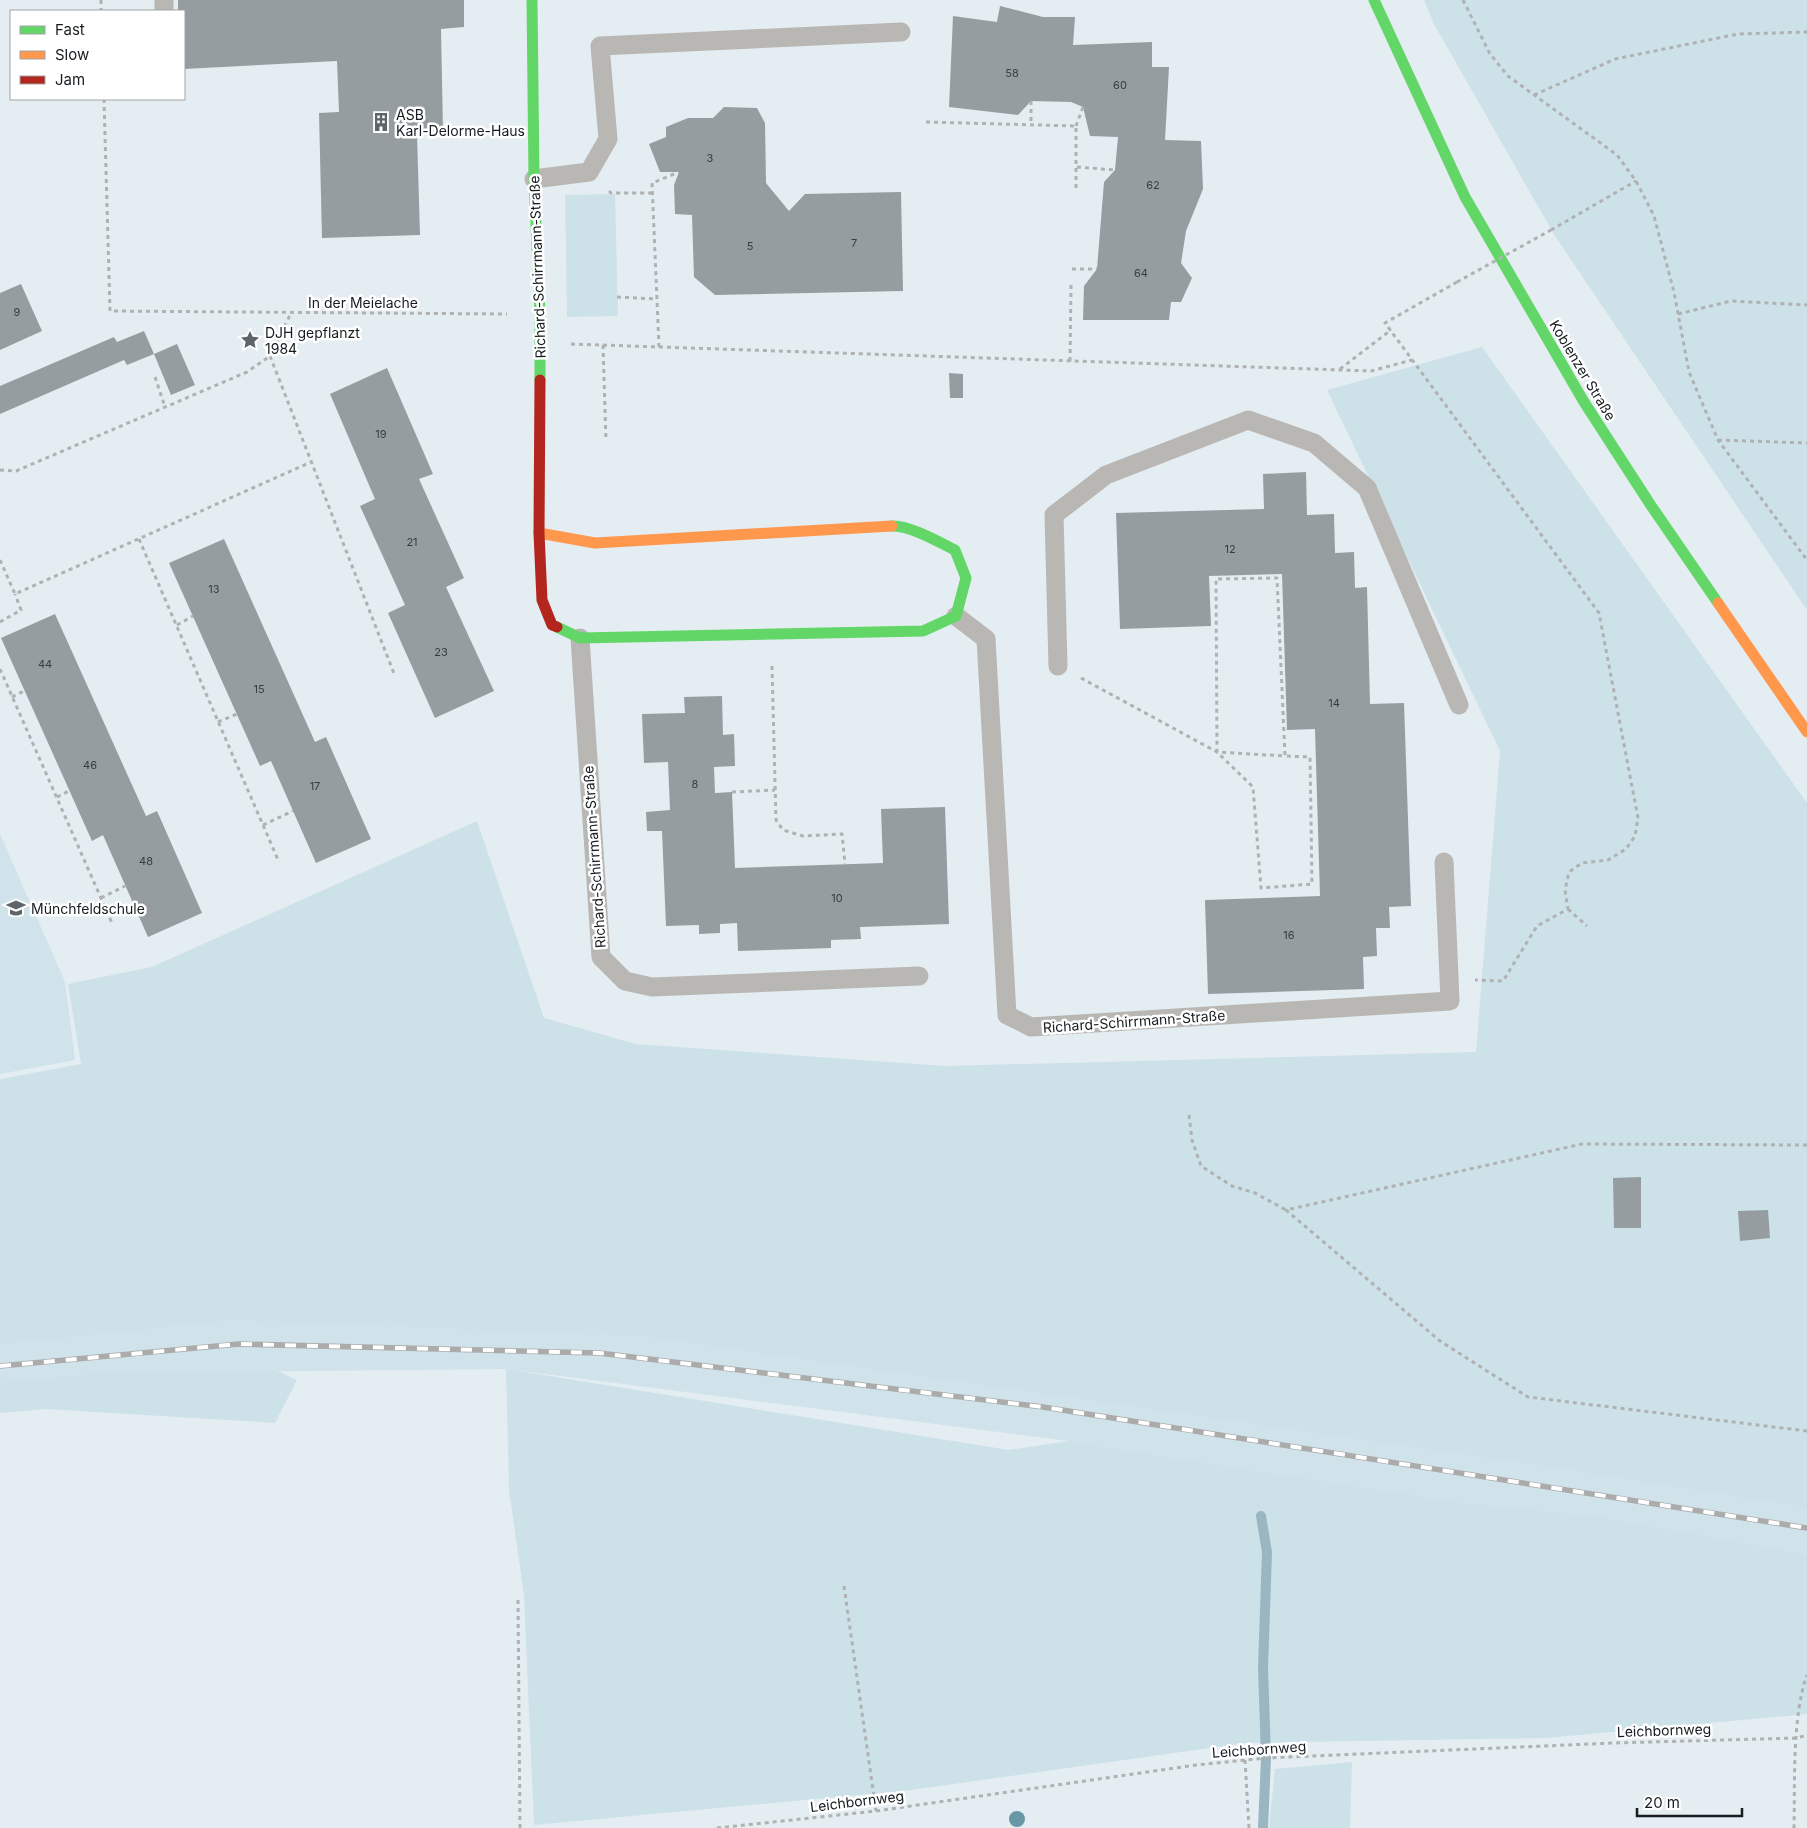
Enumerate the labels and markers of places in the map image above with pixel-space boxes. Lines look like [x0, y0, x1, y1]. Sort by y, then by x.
place label: ASB Karl-Delorme-Haus [396, 106, 525, 139]
building icon: ASB Karl-Delorme-Haus [370, 111, 392, 133]
place label: DJH gepflanzt 1984 [265, 324, 360, 357]
place icon: DJH gepflanzt 1984 [239, 329, 261, 351]
school or university icon: Münchfeldschule [5, 897, 27, 919]
place label: Münchfeldschule [31, 900, 145, 917]

